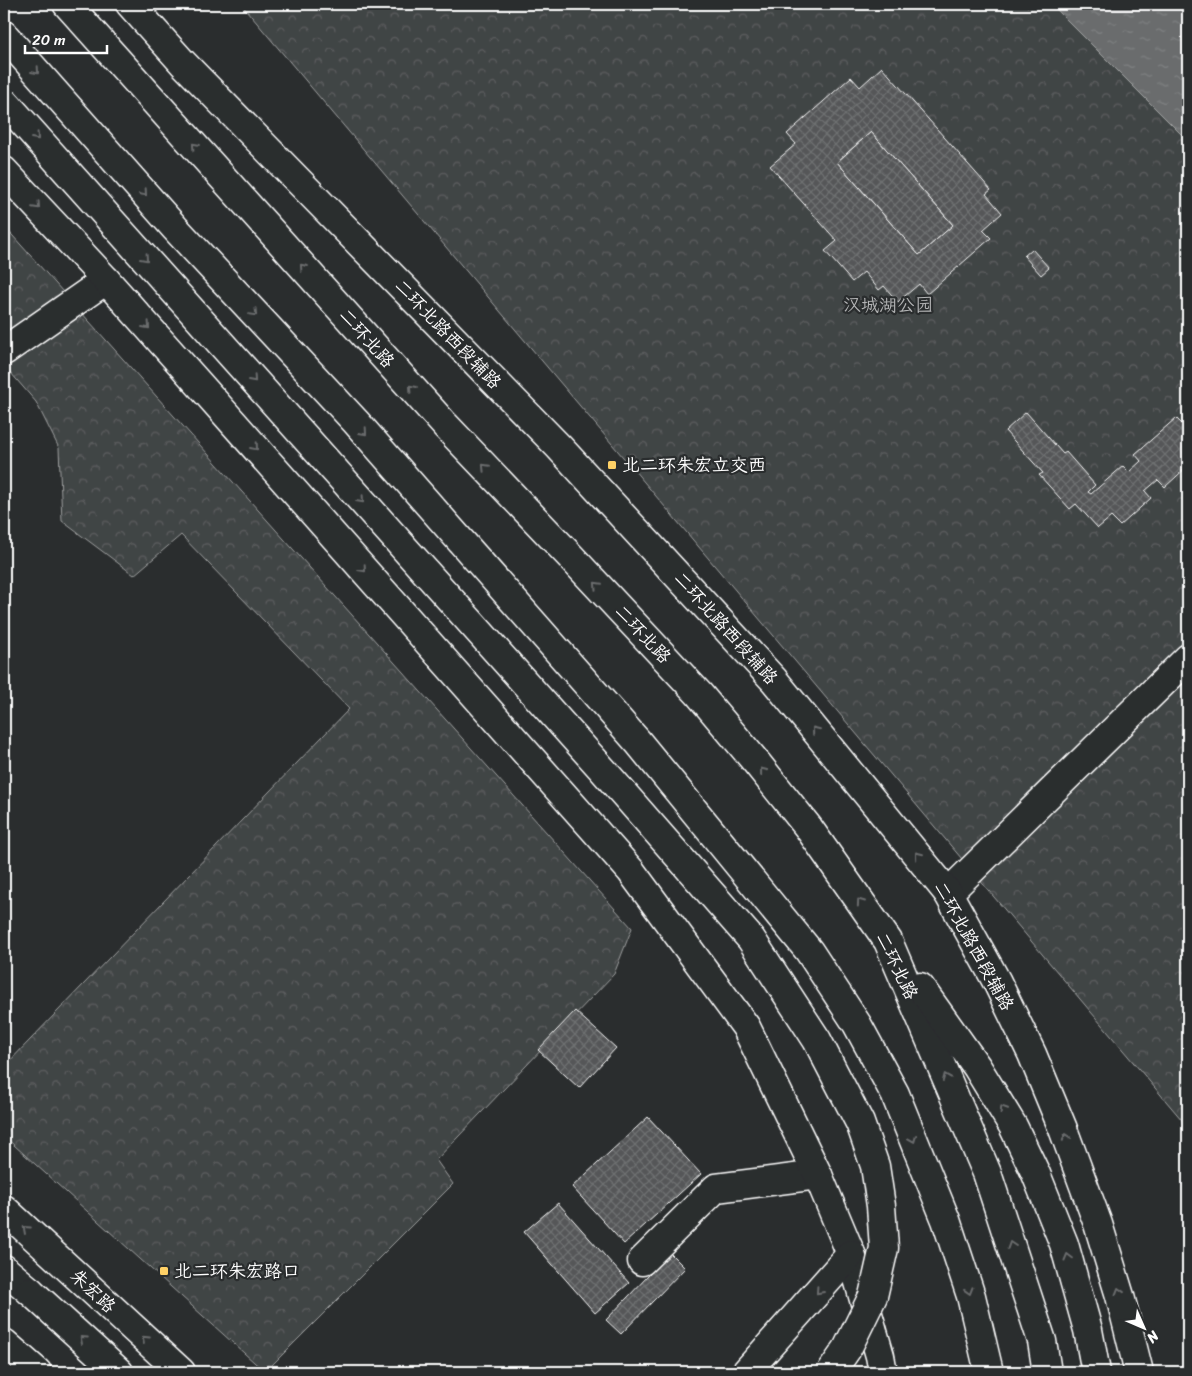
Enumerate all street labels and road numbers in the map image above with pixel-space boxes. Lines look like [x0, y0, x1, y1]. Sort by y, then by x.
street label: 二环北路西段辅路 [386, 271, 510, 397]
street label: 二环北路 [331, 301, 403, 375]
street label: 二环北路西段辅路 [666, 564, 786, 692]
street label: 二环北路 [607, 597, 679, 671]
street label: 二环北路西段辅路 [925, 875, 1023, 1017]
street label: 二环北路 [867, 927, 927, 1005]
street label: 朱宏路 [62, 1261, 124, 1321]

